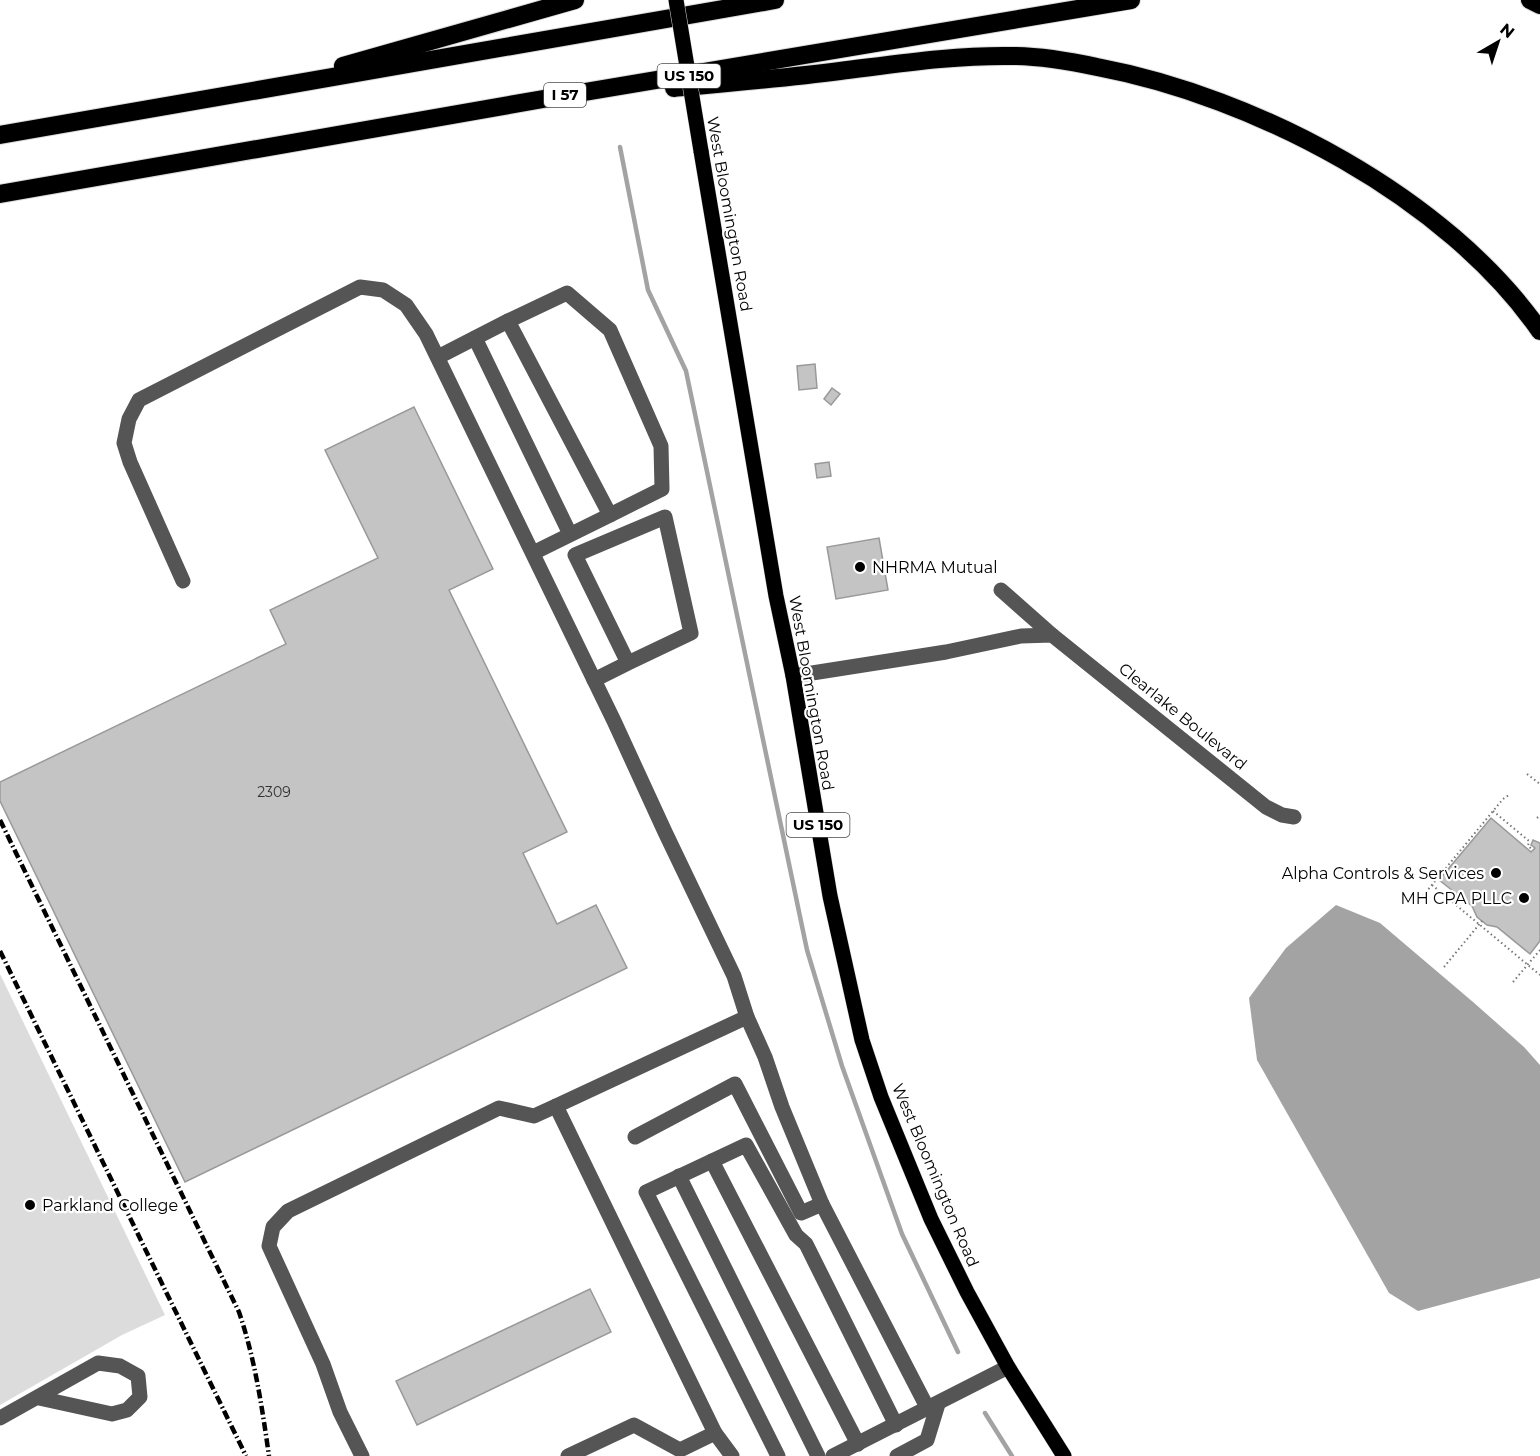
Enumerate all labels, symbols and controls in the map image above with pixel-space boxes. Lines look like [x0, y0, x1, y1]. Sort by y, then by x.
north arrow [1468, 12, 1528, 72]
text: N [1496, 19, 1518, 42]
road number: US 150 [658, 64, 720, 88]
road number: I 57 [544, 83, 586, 107]
street label: West Bloomington Road [703, 115, 756, 313]
place label: NHRMA Mutual [872, 558, 998, 577]
marker: NHRMA Mutual [853, 560, 867, 574]
street label: West Bloomington Road [785, 594, 838, 792]
street label: Clearlake Boulevard [1115, 659, 1251, 774]
house number: 2309 [257, 783, 291, 801]
road number: US 150 [786, 813, 850, 837]
place label: Alpha Controls & Services [1282, 864, 1484, 883]
marker: Alpha Controls & Services [1489, 866, 1503, 880]
place label: MH CPA PLLC [1400, 889, 1512, 908]
marker: MH CPA PLLC [1517, 891, 1531, 905]
street label: West Bloomington Road [888, 1081, 983, 1270]
place label: Parkland College [42, 1196, 178, 1215]
marker: Parkland College [23, 1198, 37, 1212]

